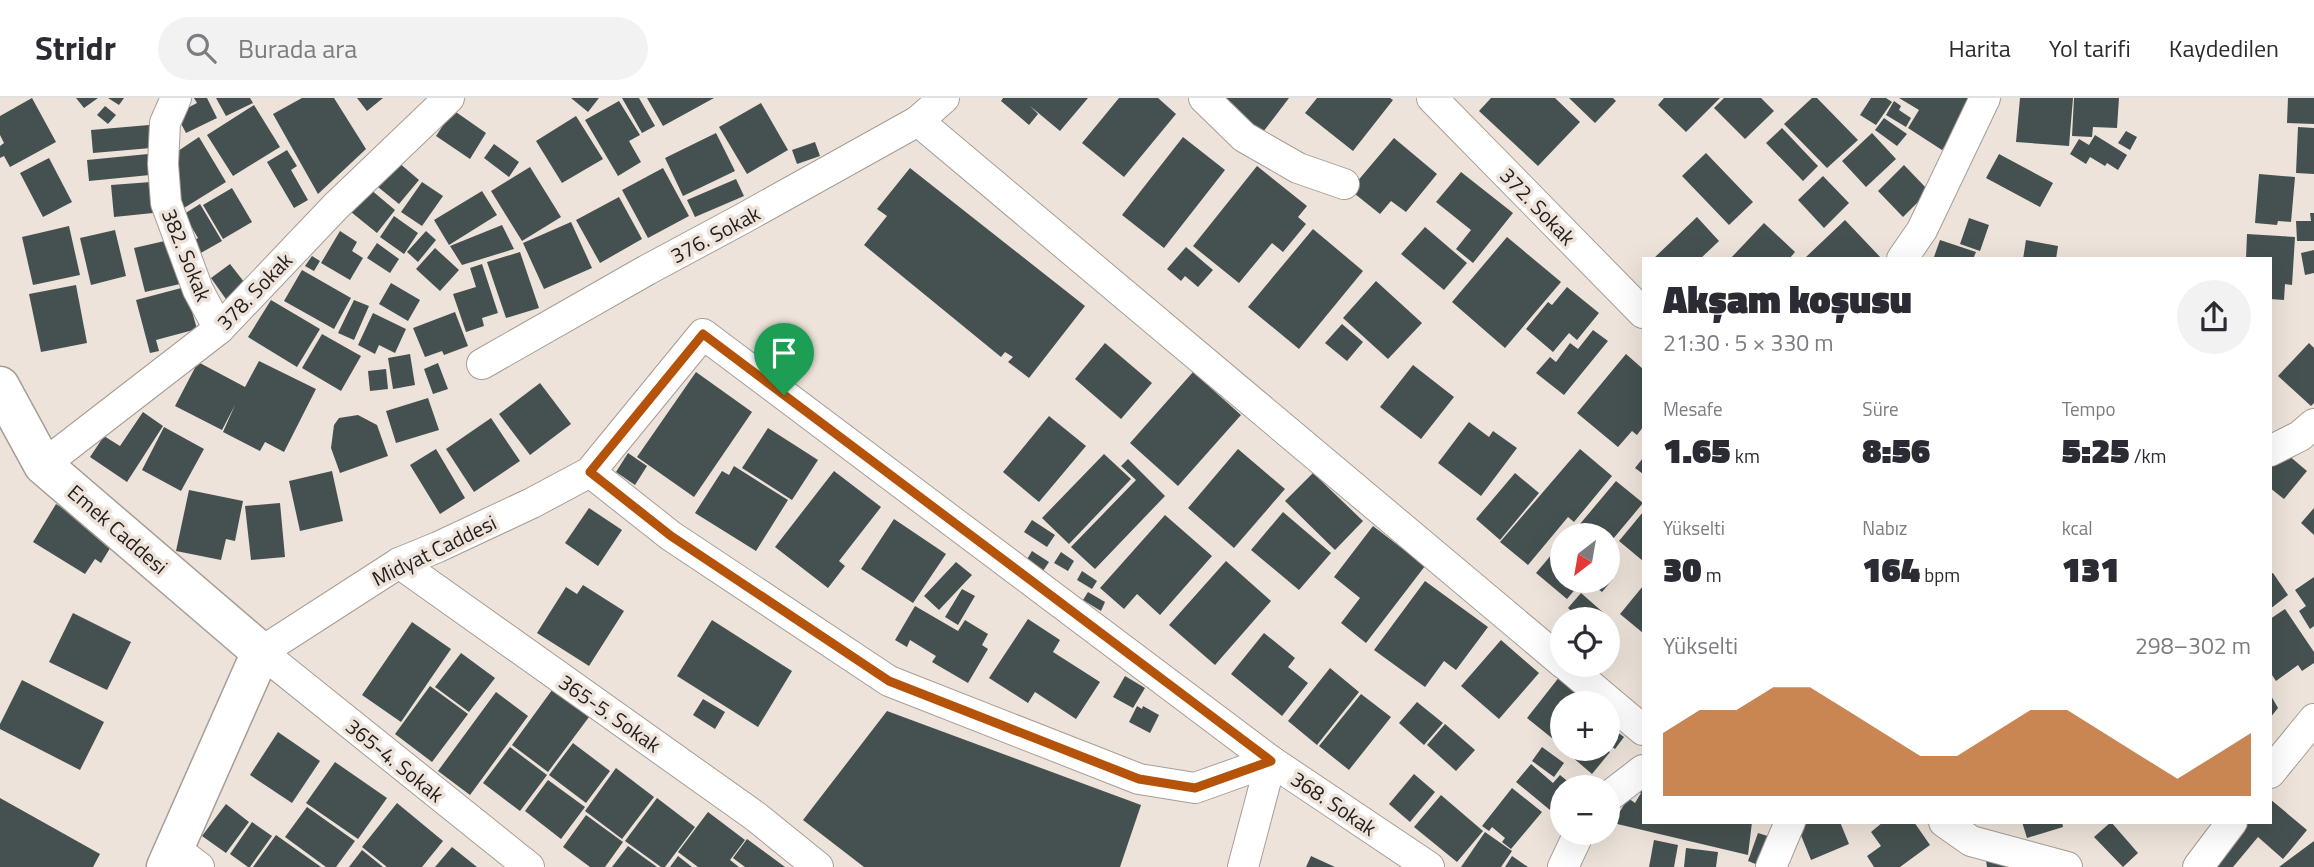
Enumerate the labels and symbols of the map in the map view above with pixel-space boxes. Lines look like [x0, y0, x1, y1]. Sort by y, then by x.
street label: 372. Sokak [1493, 160, 1583, 252]
street label: 376. Sokak [664, 197, 766, 271]
street label: 382. Sokak [154, 204, 220, 306]
street label: 378. Sokak [209, 245, 299, 337]
pin [754, 323, 814, 395]
street label: Emek Caddesi [61, 476, 175, 582]
street label: Midyat Caddesi [366, 506, 502, 594]
north arrow [1550, 523, 1620, 593]
street label: 365-5. Sokak [552, 666, 668, 760]
street label: 365-4. Sokak [339, 710, 451, 810]
street label: 368. Sokak [1285, 762, 1383, 844]

